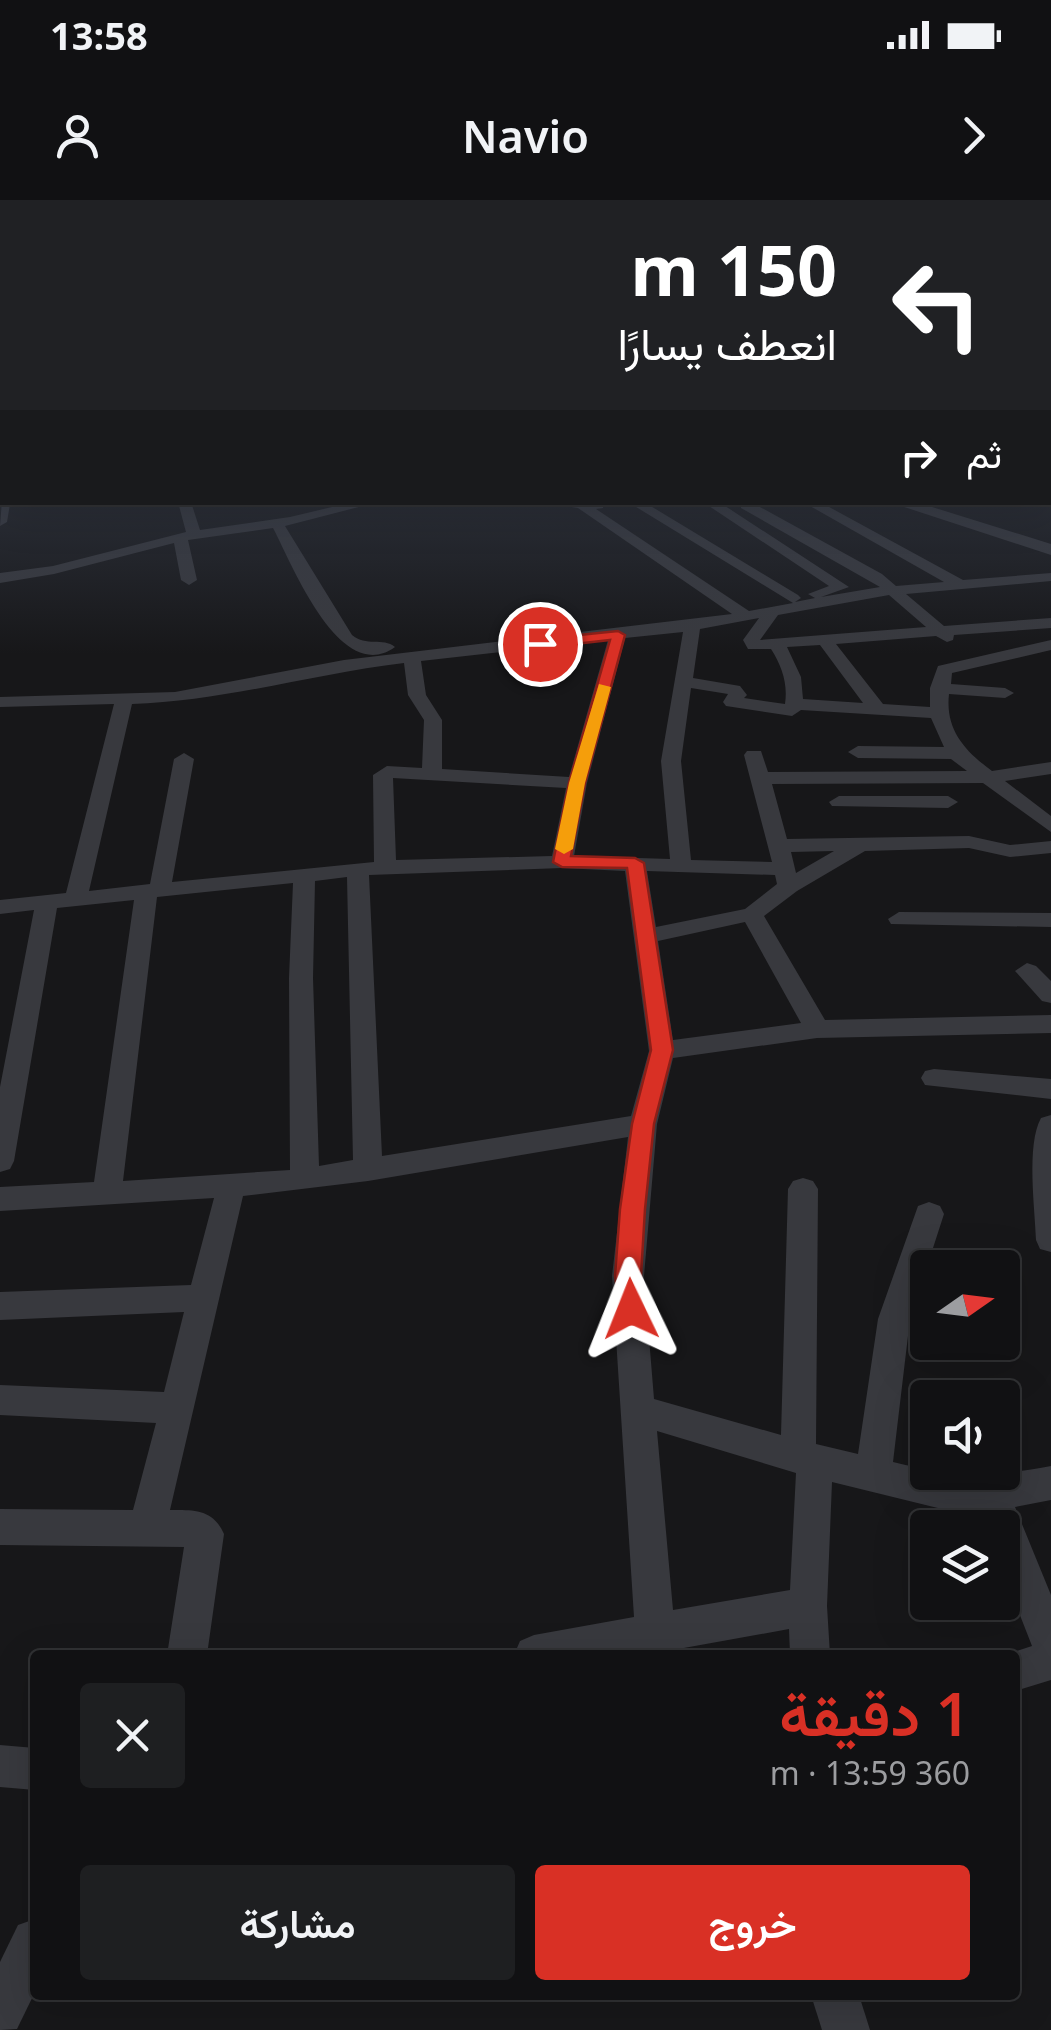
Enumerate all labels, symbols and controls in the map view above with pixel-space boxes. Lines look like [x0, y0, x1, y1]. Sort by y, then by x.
text: 13:58 [50, 9, 148, 61]
text: Navio [462, 105, 589, 166]
icon: person [50, 108, 105, 163]
icon: forward [946, 108, 1001, 163]
text: 150 m [630, 221, 837, 317]
icon: left [872, 240, 1002, 370]
text: انعطف يسارًا [618, 312, 837, 373]
text: ثم [966, 427, 1002, 479]
icon: right [891, 430, 946, 485]
pin [498, 602, 583, 687]
icon: arrive [513, 617, 568, 672]
north arrow [910, 1250, 1020, 1360]
map controls [910, 1250, 1020, 1620]
position arrow [579, 1257, 683, 1361]
button: sound [910, 1380, 1020, 1490]
button: layers [910, 1510, 1020, 1620]
text: 1 دقيقة [779, 1672, 970, 1754]
button: close [80, 1683, 185, 1788]
text: 360 m · 13:59 [770, 1751, 970, 1794]
button: مشاركة [80, 1865, 515, 1980]
button: خروج [535, 1865, 970, 1980]

